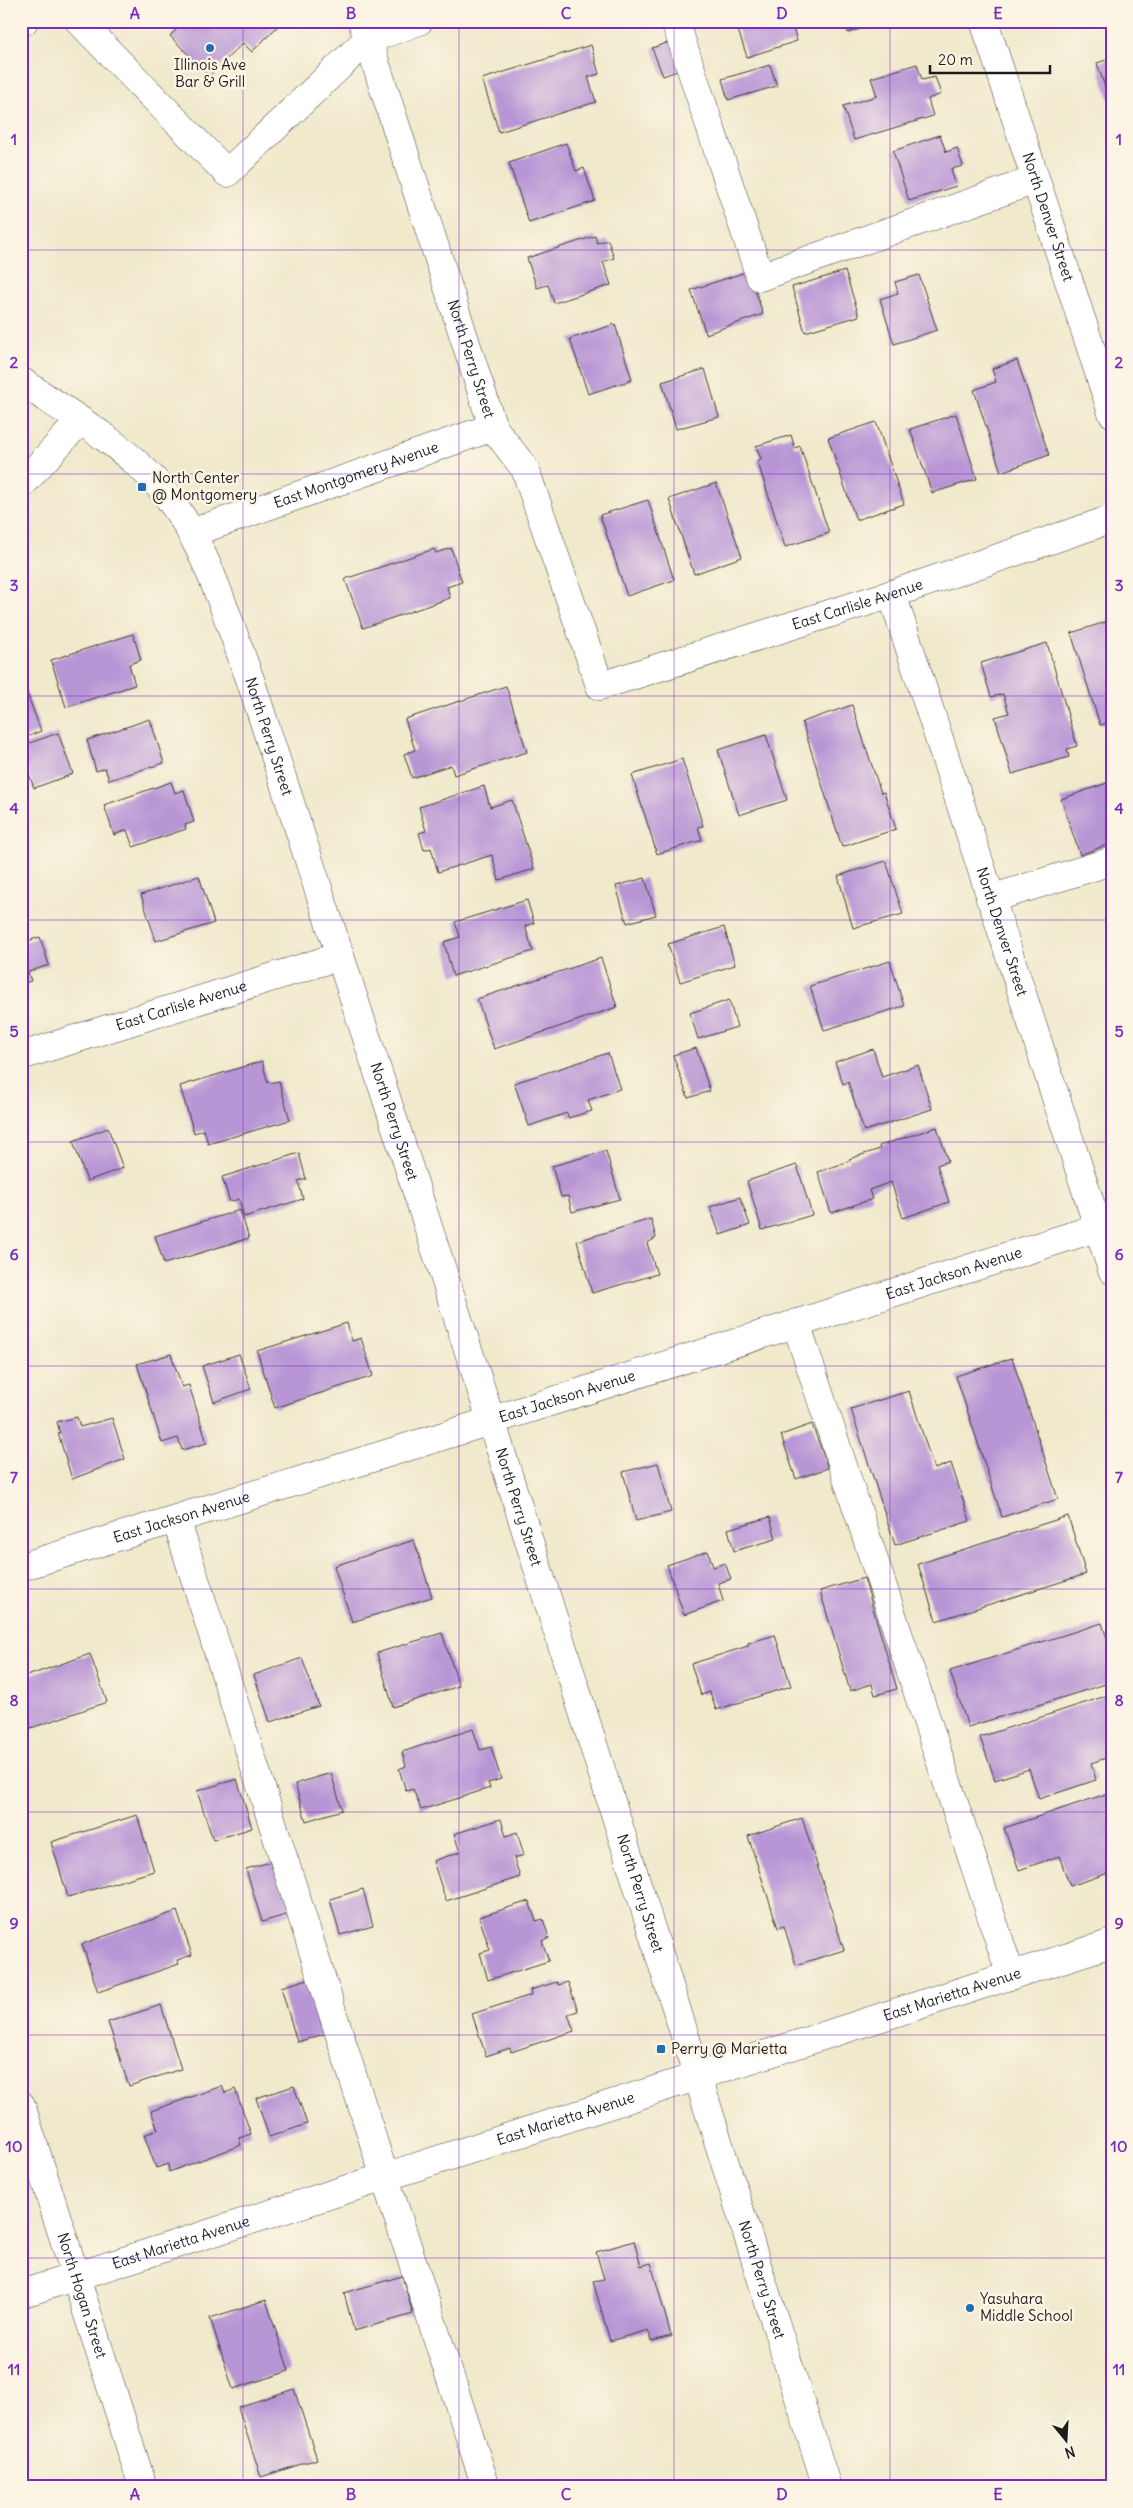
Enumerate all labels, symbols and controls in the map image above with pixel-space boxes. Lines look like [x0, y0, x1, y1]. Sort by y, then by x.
text: A [130, 3, 140, 23]
text: B [346, 3, 357, 23]
text: C [561, 3, 572, 23]
text: D [776, 3, 788, 23]
text: E [993, 3, 1003, 23]
marker: Illinois Ave Bar & Grill [204, 42, 216, 54]
scale bar [930, 42, 1050, 74]
text: 20 m [938, 50, 973, 69]
place label: Illinois Ave Bar & Grill [174, 55, 246, 91]
text: 1 [11, 129, 17, 149]
text: 1 [1116, 129, 1122, 149]
street label: North Denver Street [1019, 150, 1078, 284]
street label: North Perry Street [444, 297, 499, 420]
text: 2 [10, 352, 19, 372]
text: 2 [1115, 352, 1124, 372]
street label: East Montgomery Avenue [271, 437, 441, 512]
place label: North Center @ Montgomery [152, 468, 257, 504]
marker: North Center @ Montgomery [136, 481, 148, 493]
street label: East Carlisle Avenue [790, 574, 925, 634]
text: 3 [9, 575, 19, 595]
text: 3 [1114, 575, 1124, 595]
street label: North Perry Street [241, 675, 297, 798]
text: 4 [9, 798, 19, 818]
text: 4 [1114, 798, 1124, 818]
street label: North Denver Street [972, 864, 1032, 998]
street label: East Carlisle Avenue [113, 976, 249, 1035]
text: 5 [9, 1021, 19, 1041]
text: 5 [1114, 1021, 1124, 1041]
street label: North Perry Street [366, 1060, 422, 1183]
street label: East Jackson Avenue [883, 1242, 1024, 1303]
text: 6 [9, 1244, 19, 1264]
text: 6 [1114, 1244, 1124, 1264]
street label: East Jackson Avenue [496, 1365, 637, 1427]
street label: North Perry Street [491, 1445, 546, 1568]
text: 7 [10, 1467, 18, 1487]
text: 7 [1115, 1467, 1123, 1487]
street label: East Jackson Avenue [111, 1487, 252, 1547]
text: 8 [9, 1690, 19, 1710]
text: 8 [1114, 1690, 1124, 1710]
street label: North Perry Street [613, 1832, 668, 1955]
text: 9 [9, 1913, 19, 1933]
text: 9 [1114, 1913, 1124, 1933]
street label: East Marietta Avenue [881, 1963, 1023, 2025]
place label: Perry @ Marietta [671, 2039, 788, 2058]
marker: Perry @ Marietta [655, 2043, 667, 2055]
street label: East Marietta Avenue [494, 2087, 637, 2149]
text: 10 [6, 2136, 22, 2156]
text: 10 [1111, 2136, 1127, 2156]
street label: East Marietta Avenue [110, 2211, 252, 2273]
street label: North Perry Street [735, 2218, 790, 2341]
street label: North Hogan Street [53, 2230, 111, 2360]
place label: Yasuhara Middle School [980, 2289, 1073, 2325]
marker: Yasuhara Middle School [964, 2302, 976, 2314]
text: 11 [8, 2359, 20, 2379]
text: 11 [1113, 2359, 1125, 2379]
north arrow [1040, 2416, 1090, 2466]
text: N [1063, 2442, 1077, 2462]
text: A [130, 2484, 140, 2504]
text: B [346, 2484, 357, 2504]
text: C [561, 2484, 572, 2504]
text: D [776, 2484, 788, 2504]
text: E [993, 2484, 1003, 2504]

